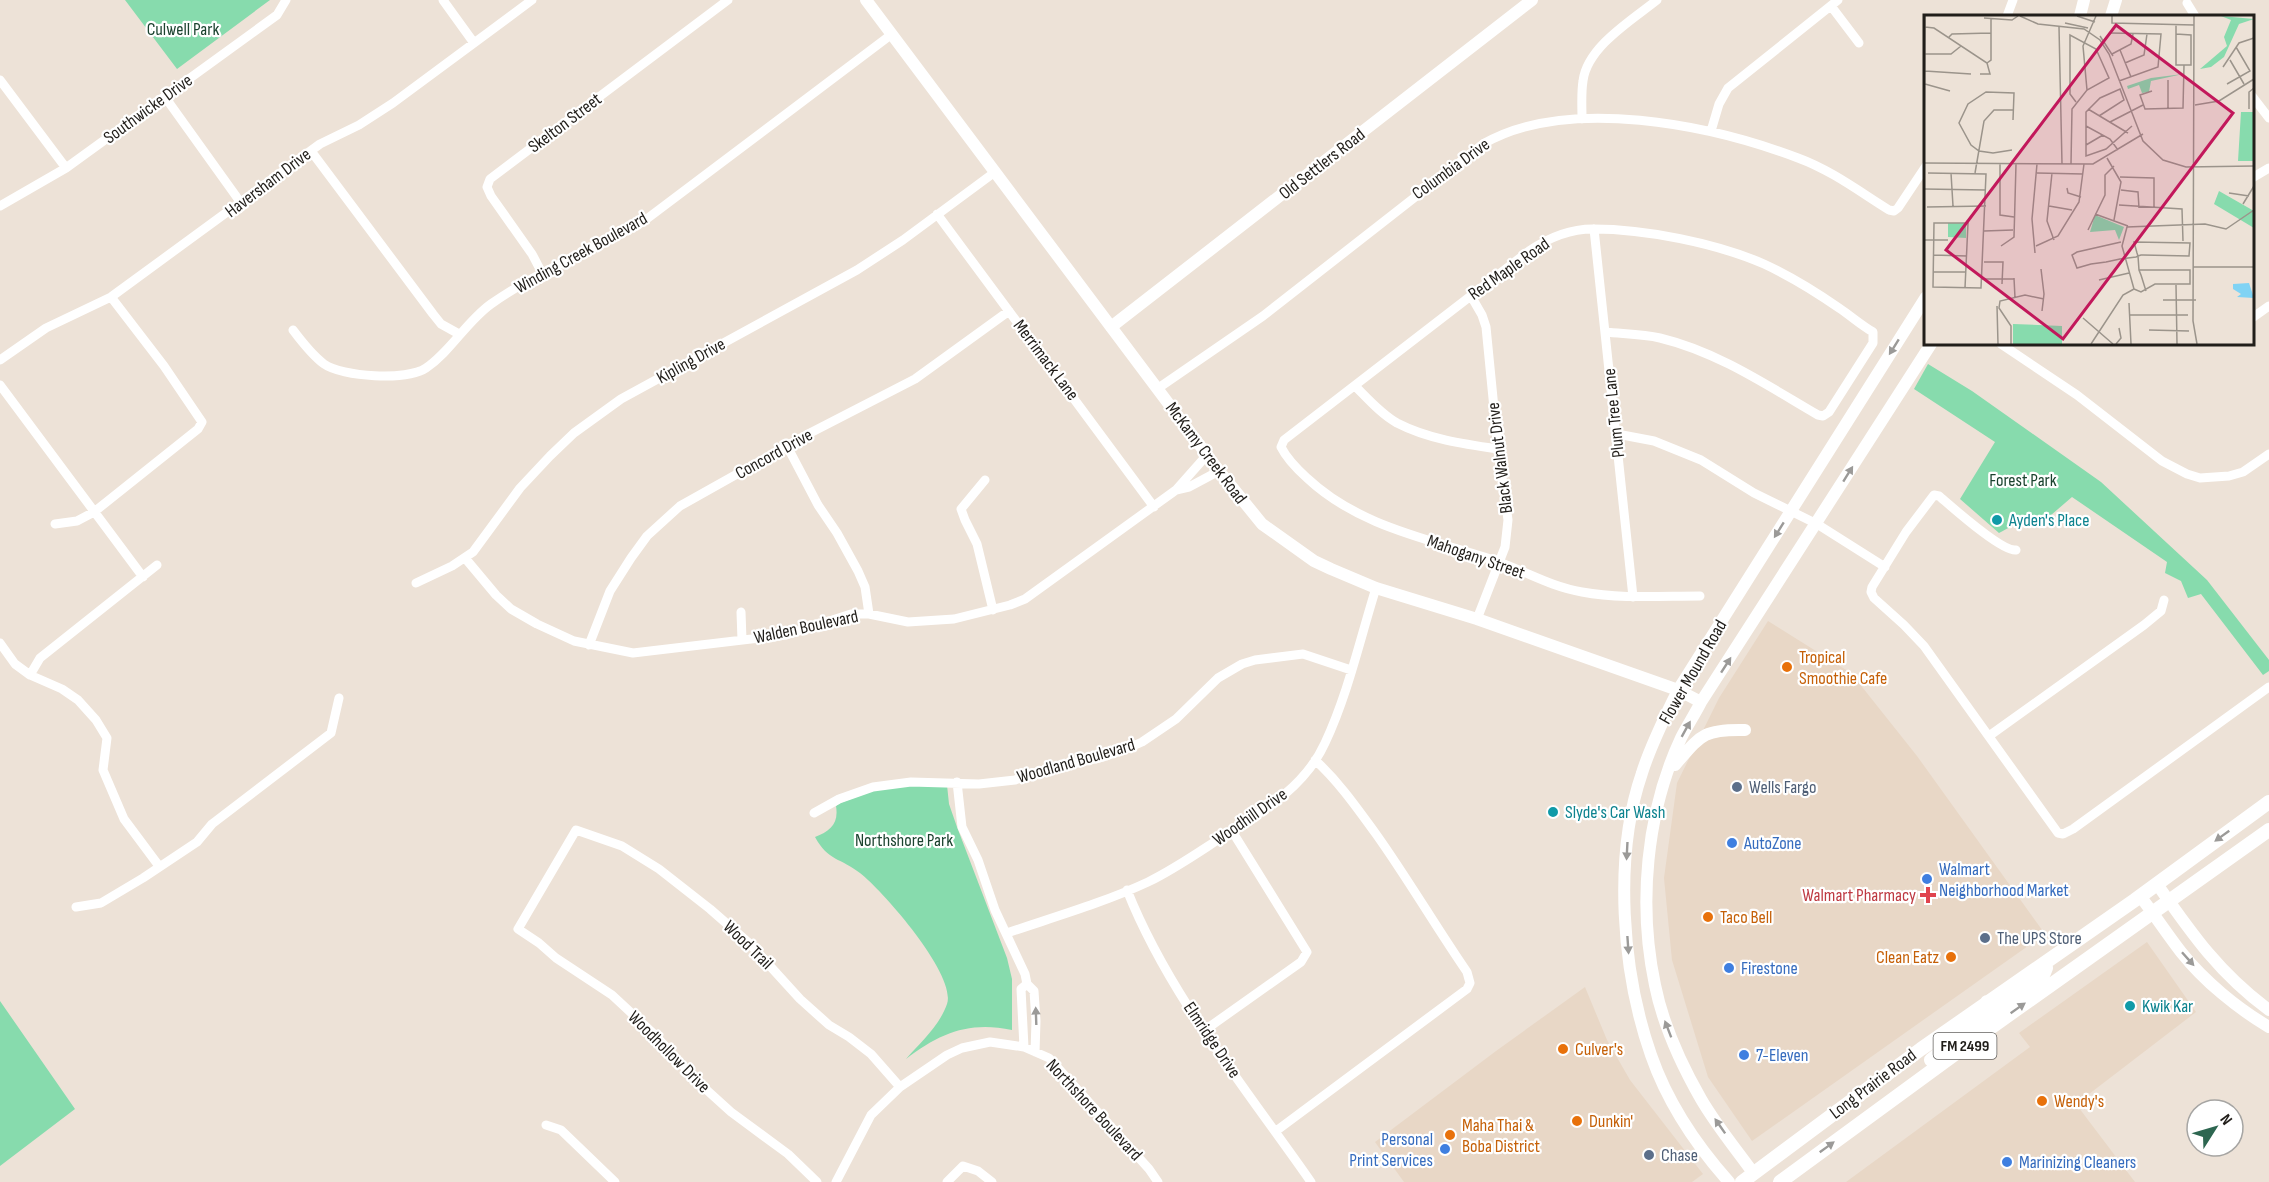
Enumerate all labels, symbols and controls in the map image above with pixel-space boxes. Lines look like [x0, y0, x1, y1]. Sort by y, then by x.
inset map [1924, 15, 2254, 345]
park label: Culwell Park [147, 19, 219, 40]
street label: Southwicke Drive [99, 70, 197, 148]
street label: Skelton Street [524, 88, 606, 157]
street label: Old Settlers Road [1275, 124, 1369, 204]
street label: Columbia Drive [1408, 134, 1494, 204]
street label: Haversham Drive [221, 144, 315, 222]
street label: Winding Creek Boulevard [511, 208, 651, 298]
street label: Red Maple Road [1464, 233, 1554, 305]
street label: Merrimack Lane [1009, 316, 1083, 404]
street label: Kipling Drive [653, 334, 729, 388]
one-way arrow [1889, 339, 1900, 355]
street label: Plum Tree Lane [1599, 367, 1629, 459]
street label: McKamy Creek Road [1161, 398, 1251, 508]
street label: Black Walnut Drive [1483, 401, 1517, 515]
street label: Concord Drive [732, 424, 816, 484]
one-way arrow [1843, 466, 1854, 482]
park label: Forest Park [1989, 470, 2057, 491]
place label: Ayden's Place [2008, 510, 2089, 531]
marker: Ayden's Place [1990, 513, 2004, 527]
one-way arrow [1774, 521, 1785, 538]
street label: Mahogany Street [1424, 530, 1528, 584]
street label: Walden Boulevard [752, 606, 860, 648]
street label: Flower Mound Road [1655, 616, 1731, 728]
place label: Tropical Smoothie Cafe [1799, 647, 1887, 689]
one-way arrow [1720, 657, 1732, 673]
marker: Tropical Smoothie Cafe [1780, 660, 1794, 674]
one-way arrow [1681, 721, 1691, 738]
street label: Woodland Boulevard [1015, 734, 1137, 788]
place label: Wells Fargo [1749, 777, 1816, 798]
marker: Wells Fargo [1730, 780, 1744, 794]
street label: Woodhill Drive [1209, 784, 1291, 850]
place label: Slyde's Car Wash [1565, 802, 1665, 823]
marker: Slyde's Car Wash [1546, 805, 1560, 819]
park label: Northshore Park [855, 830, 953, 851]
one-way arrow [2214, 830, 2229, 842]
place label: AutoZone [1743, 833, 1802, 854]
marker: AutoZone [1725, 836, 1739, 850]
one-way arrow [1622, 841, 1631, 860]
place label: Walmart Neighborhood Market [1939, 859, 2069, 901]
marker: Walmart Neighborhood Market [1920, 872, 1934, 886]
place label: Walmart Pharmacy [1802, 885, 1916, 906]
marker: Walmart Pharmacy [1921, 888, 1935, 902]
place label: Taco Bell [1720, 907, 1772, 928]
marker: Taco Bell [1701, 910, 1715, 924]
street label: Wood Trail [719, 916, 777, 974]
place label: The UPS Store [1997, 928, 2082, 949]
marker: The UPS Store [1978, 931, 1992, 945]
one-way arrow [1623, 936, 1632, 955]
place label: Clean Eatz [1876, 947, 1940, 968]
marker: Clean Eatz [1944, 950, 1958, 964]
one-way arrow [2181, 951, 2194, 966]
place label: Firestone [1741, 958, 1798, 979]
marker: Firestone [1722, 961, 1736, 975]
place label: Kwik Kar [2142, 996, 2193, 1017]
street label: Elmridge Drive [1179, 998, 1245, 1082]
marker: Kwik Kar [2123, 999, 2137, 1013]
one-way arrow [2011, 1002, 2026, 1014]
street label: Woodhollow Drive [624, 1007, 714, 1097]
one-way arrow [1031, 1007, 1041, 1026]
one-way arrow [1663, 1020, 1673, 1038]
road number: FM 2499 [1934, 1033, 1996, 1059]
place label: Culver's [1575, 1039, 1623, 1060]
marker: Culver's [1556, 1042, 1570, 1056]
place label: 7-Eleven [1756, 1045, 1809, 1066]
street label: Long Prairie Road [1826, 1045, 1920, 1123]
marker: 7-Eleven [1737, 1048, 1751, 1062]
street label: Northshore Boulevard [1042, 1055, 1146, 1165]
place label: Wendy's [2054, 1091, 2104, 1112]
marker: Wendy's [2035, 1094, 2049, 1108]
north arrow [2185, 1098, 2245, 1158]
place label: Dunkin' [1589, 1111, 1633, 1132]
text: N [2216, 1111, 2236, 1129]
marker: Dunkin' [1570, 1114, 1584, 1128]
place label: Maha Thai & Boba District [1462, 1115, 1540, 1157]
one-way arrow [1714, 1119, 1726, 1134]
marker: Maha Thai & Boba District [1443, 1128, 1457, 1142]
place label: Personal Print Services [1349, 1129, 1433, 1171]
one-way arrow [1818, 1141, 1834, 1153]
marker: Personal Print Services [1438, 1142, 1452, 1156]
place label: Chase [1661, 1145, 1698, 1166]
marker: Chase [1642, 1148, 1656, 1162]
place label: Marinizing Cleaners [2019, 1152, 2136, 1173]
marker: Marinizing Cleaners [2000, 1155, 2014, 1169]

